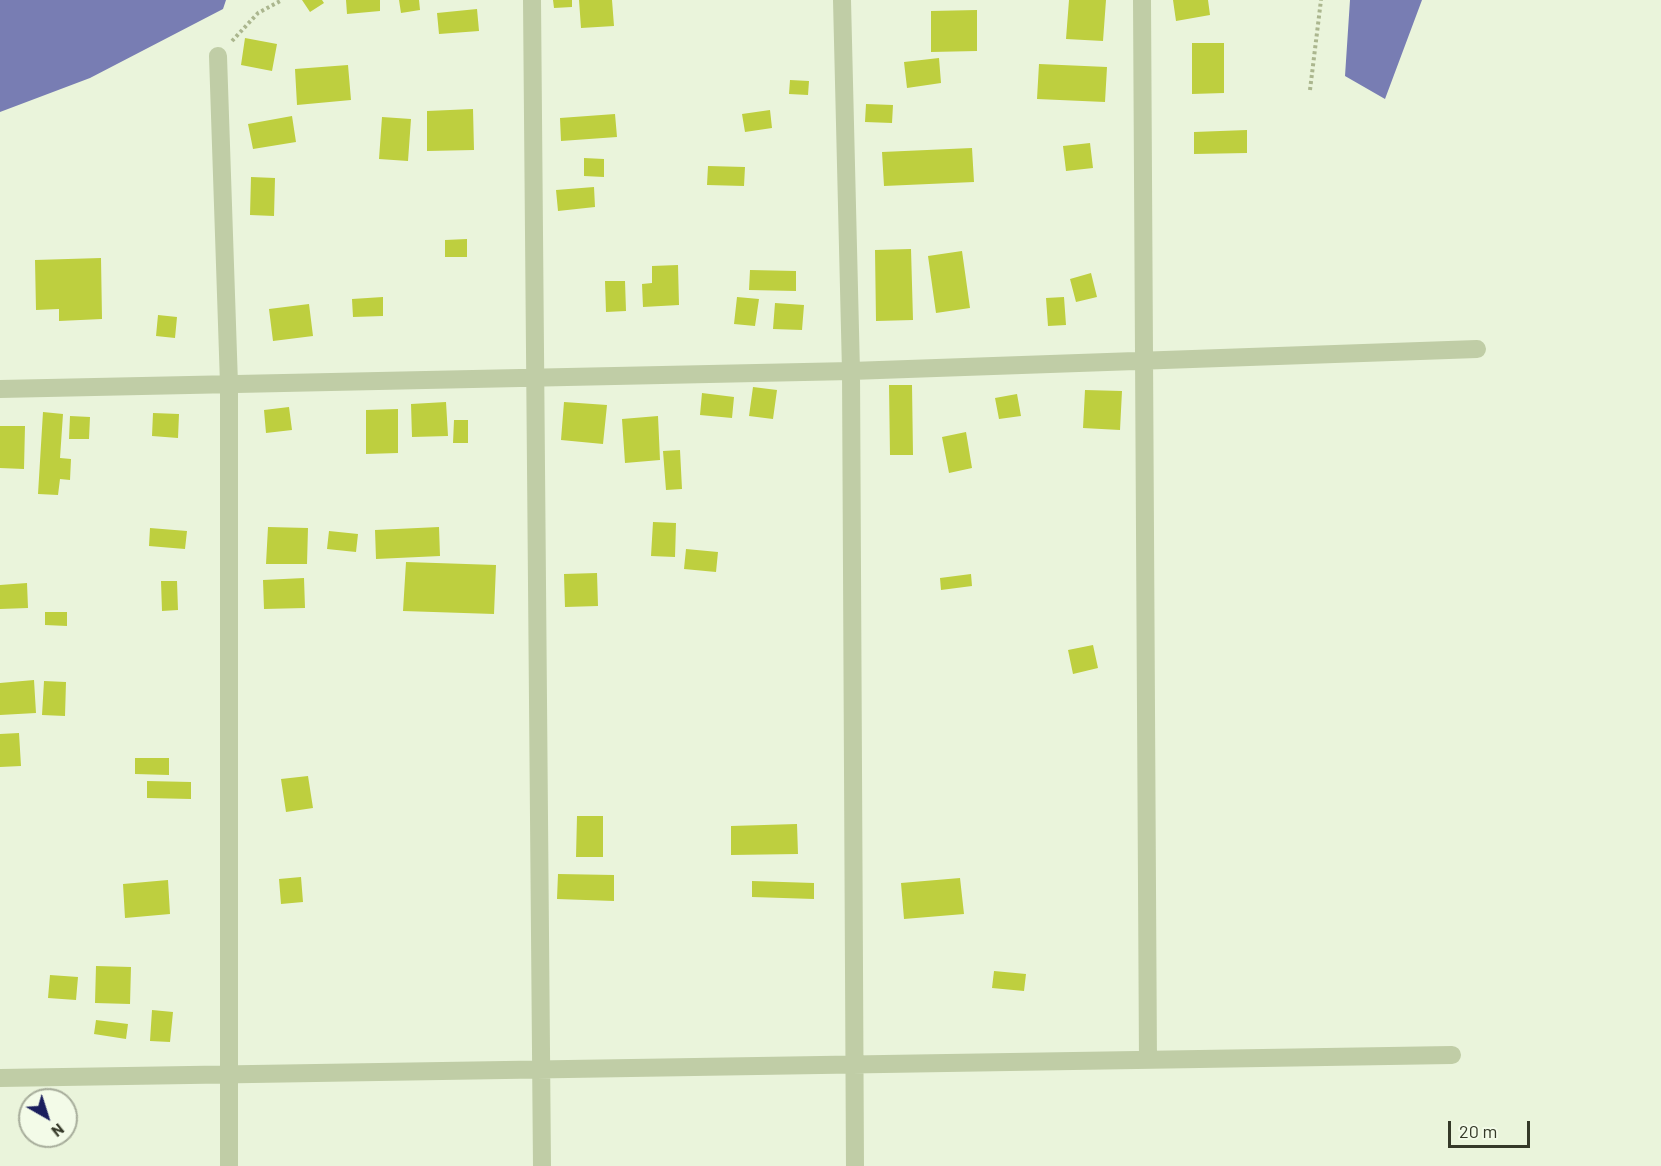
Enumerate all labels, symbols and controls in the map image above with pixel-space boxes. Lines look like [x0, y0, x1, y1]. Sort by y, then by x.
north arrow [18, 1088, 78, 1148]
scale bar [1451, 1109, 1534, 1147]
text: N [48, 1120, 69, 1142]
text: 20 m [1459, 1120, 1497, 1142]

